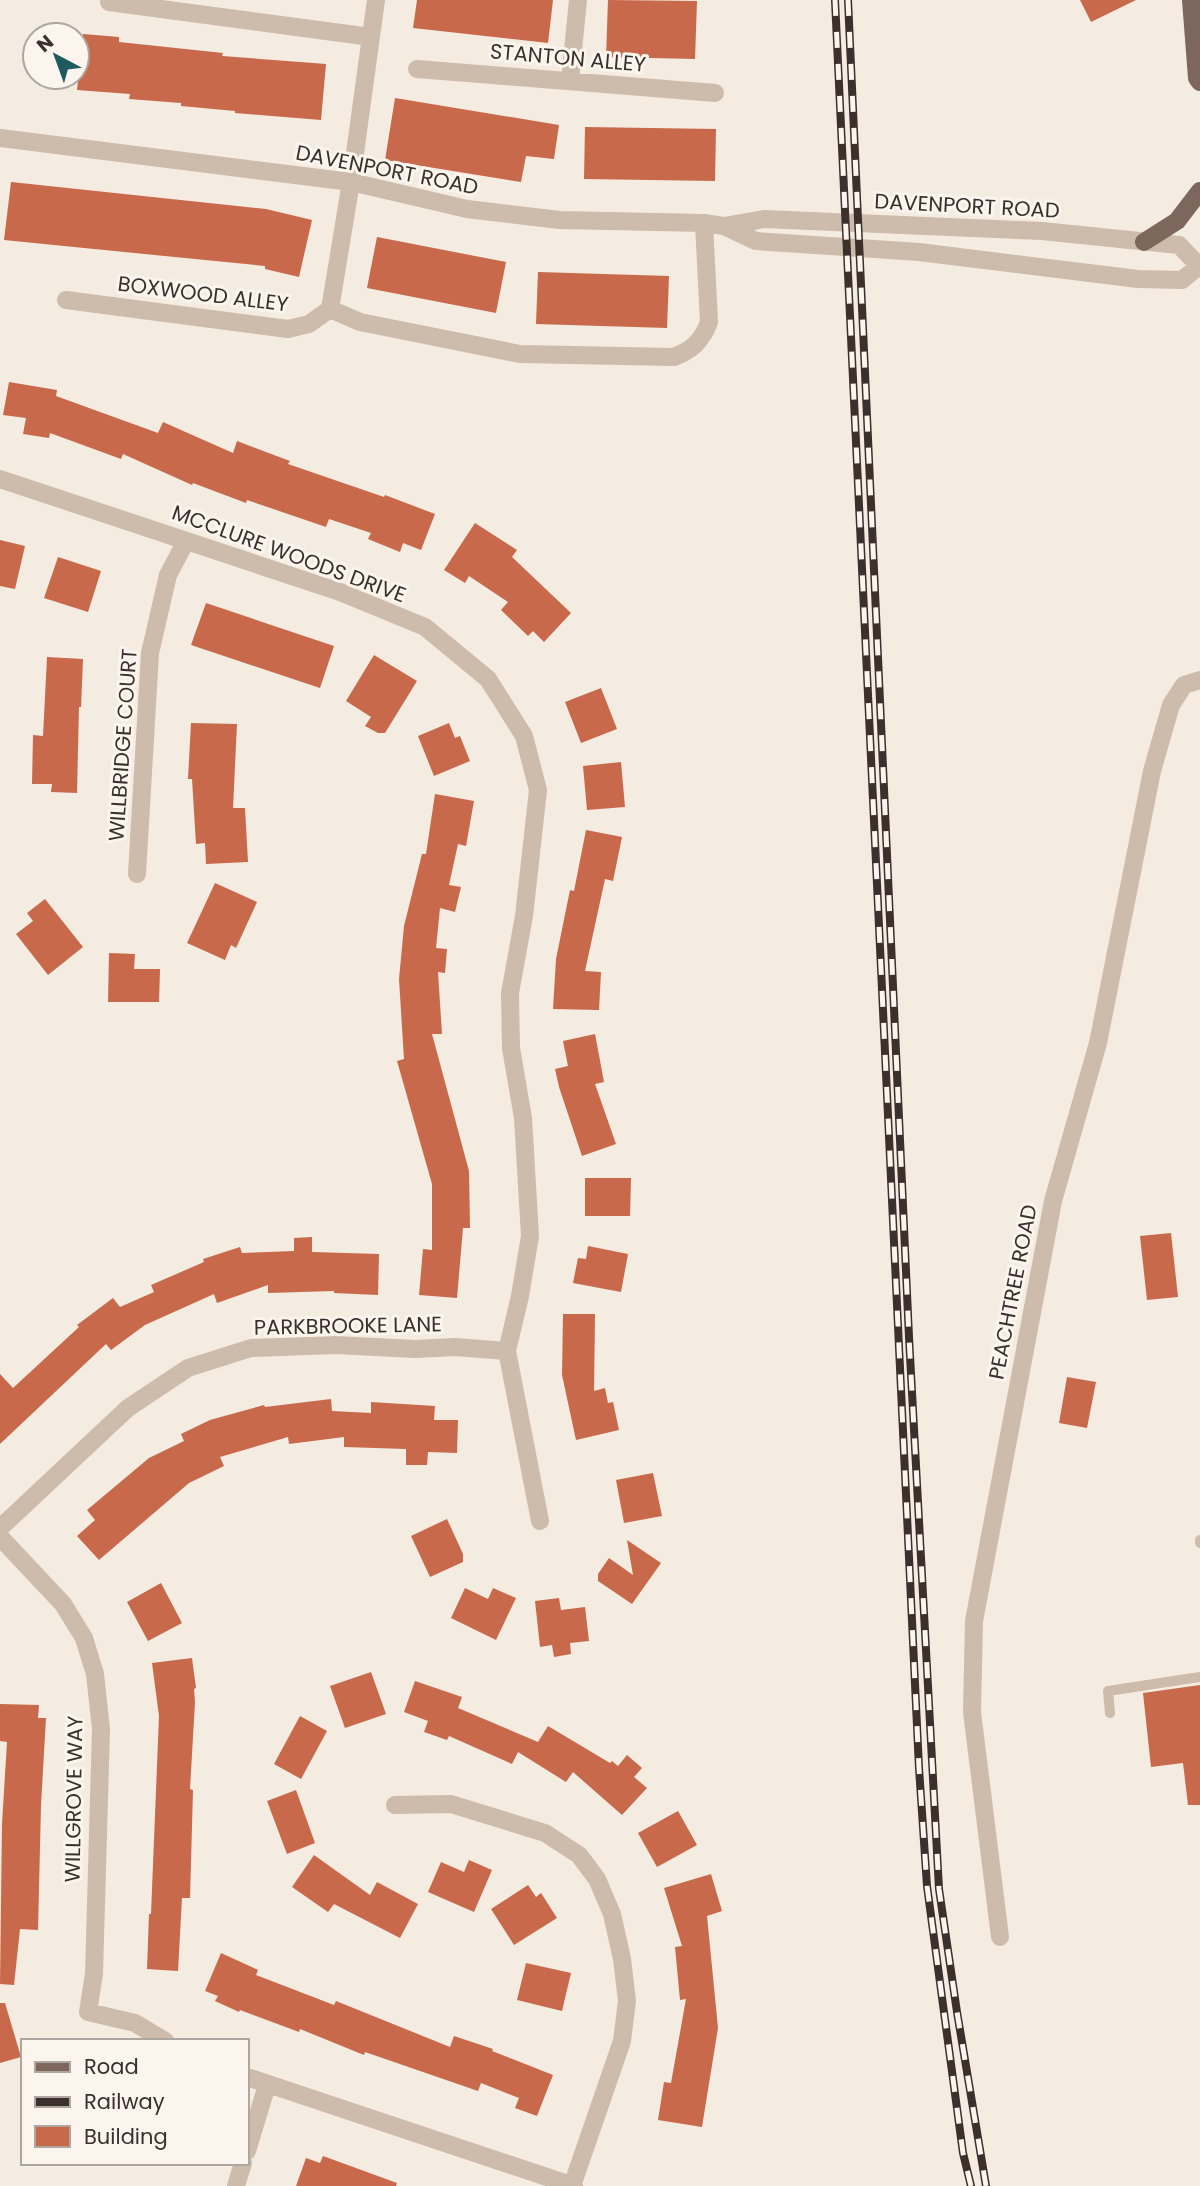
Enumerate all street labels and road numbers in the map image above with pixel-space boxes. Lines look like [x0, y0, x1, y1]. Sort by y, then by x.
street label: STANTON ALLEY [489, 36, 647, 79]
street label: DAVENPORT ROAD [293, 138, 481, 201]
street label: DAVENPORT ROAD [874, 186, 1060, 225]
street label: BOXWOOD ALLEY [116, 269, 290, 318]
street label: MCCLURE WOODS DRIVE [168, 498, 410, 609]
street label: WILLBRIDGE COURT [101, 648, 144, 842]
street label: PEACHTREE ROAD [981, 1202, 1044, 1382]
street label: PARKBROOKE LANE [254, 1309, 442, 1342]
street label: WILLGROVE WAY [58, 1715, 89, 1883]

